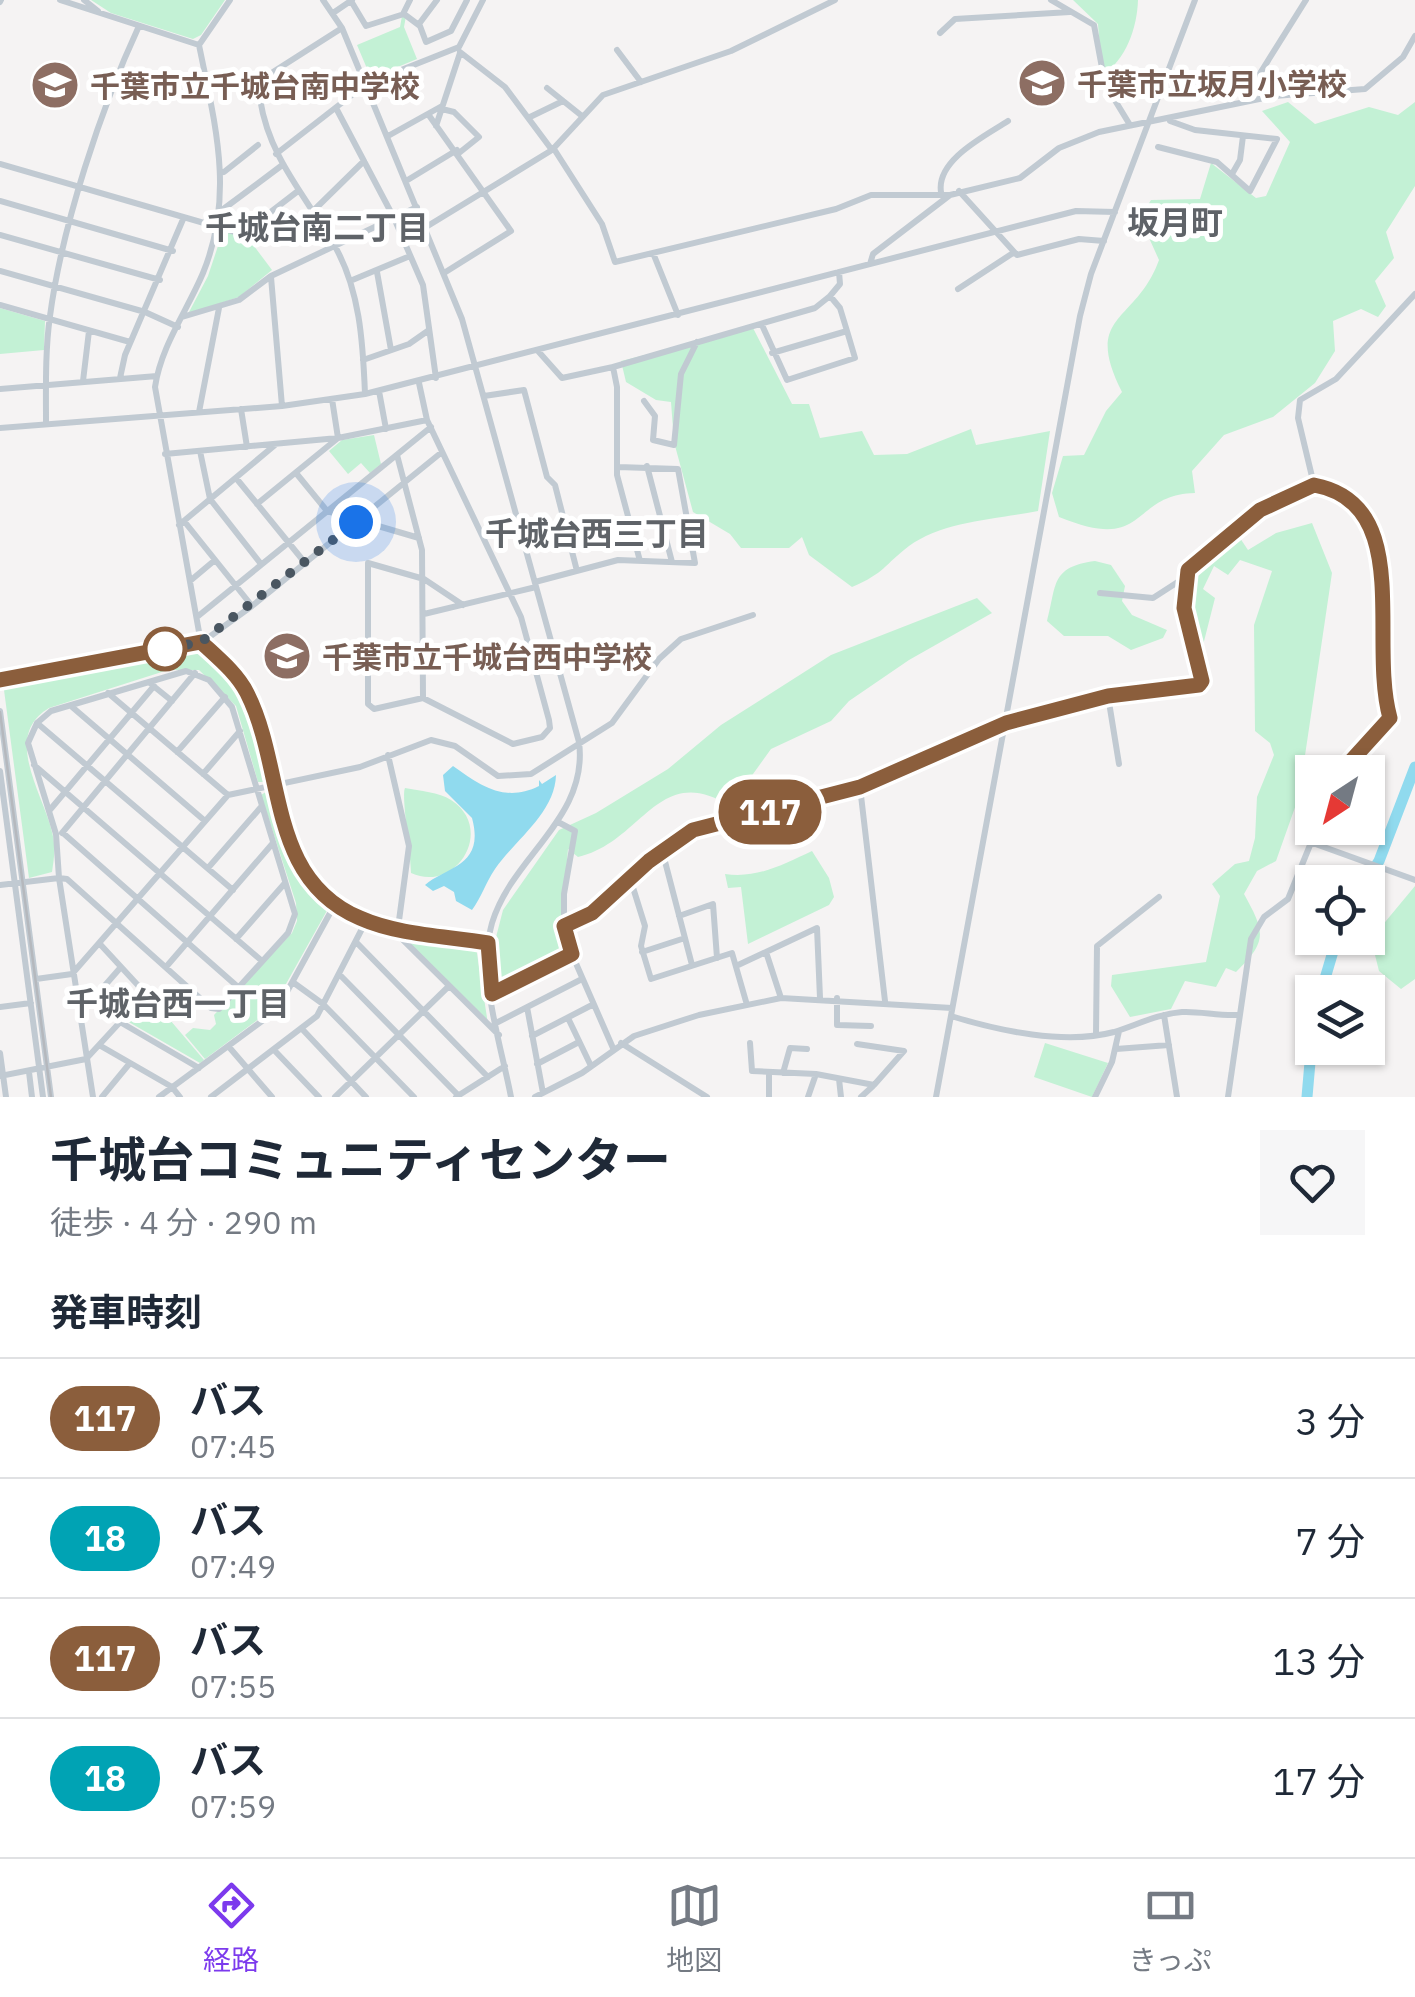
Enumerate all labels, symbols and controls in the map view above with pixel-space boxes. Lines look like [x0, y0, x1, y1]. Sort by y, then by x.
school or university icon: 千葉市立坂月小学校 [1016, 57, 1068, 109]
school or university icon: 千葉市立千城台南中学校 [29, 59, 81, 111]
place label: 千葉市立坂月小学校 [1077, 64, 1347, 103]
place label: 千葉市立千城台南中学校 [90, 66, 420, 105]
district label: 坂月町 [1127, 201, 1223, 243]
district label: 千城台南二丁目 [205, 206, 429, 248]
your location [331, 497, 381, 547]
district label: 千城台西三丁目 [485, 512, 709, 554]
unlabelled marker [144, 628, 186, 670]
school or university icon: 千葉市立千城台西中学校 [261, 630, 313, 682]
place label: 千葉市立千城台西中学校 [322, 637, 652, 676]
north arrow [1295, 755, 1385, 845]
map controls [1295, 755, 1385, 1065]
line badge: 117 [712, 780, 828, 844]
text: 117 [738, 789, 802, 835]
button: locate [1295, 865, 1385, 955]
button: layers [1295, 975, 1385, 1065]
district label: 千城台西一丁目 [66, 982, 290, 1024]
text: 千城台コミュニティセンター [50, 1128, 671, 1190]
button: heart [1260, 1130, 1365, 1235]
text: 徒歩 · 4 分 · 290 m [50, 1201, 317, 1243]
text: 発車時刻 [50, 1287, 202, 1336]
text: バス [190, 1375, 266, 1424]
text: 117 [73, 1395, 137, 1441]
text: 3 分 [1295, 1396, 1365, 1445]
text: 07:45 [190, 1425, 276, 1467]
text: バス [190, 1495, 266, 1544]
text: 18 [84, 1515, 126, 1561]
text: 7 分 [1295, 1516, 1365, 1565]
text: 07:49 [190, 1545, 276, 1587]
text: バス [190, 1615, 266, 1664]
text: 117 [73, 1635, 137, 1681]
text: 13 分 [1272, 1636, 1365, 1685]
text: 07:55 [190, 1665, 276, 1707]
text: バス [190, 1735, 266, 1784]
text: 18 [84, 1755, 126, 1801]
text: 17 分 [1272, 1756, 1365, 1805]
text: 07:59 [190, 1785, 276, 1827]
tab: 経路 [203, 1878, 259, 1978]
tab: 地図 [666, 1878, 722, 1978]
tab: きっぷ [1129, 1878, 1212, 1978]

